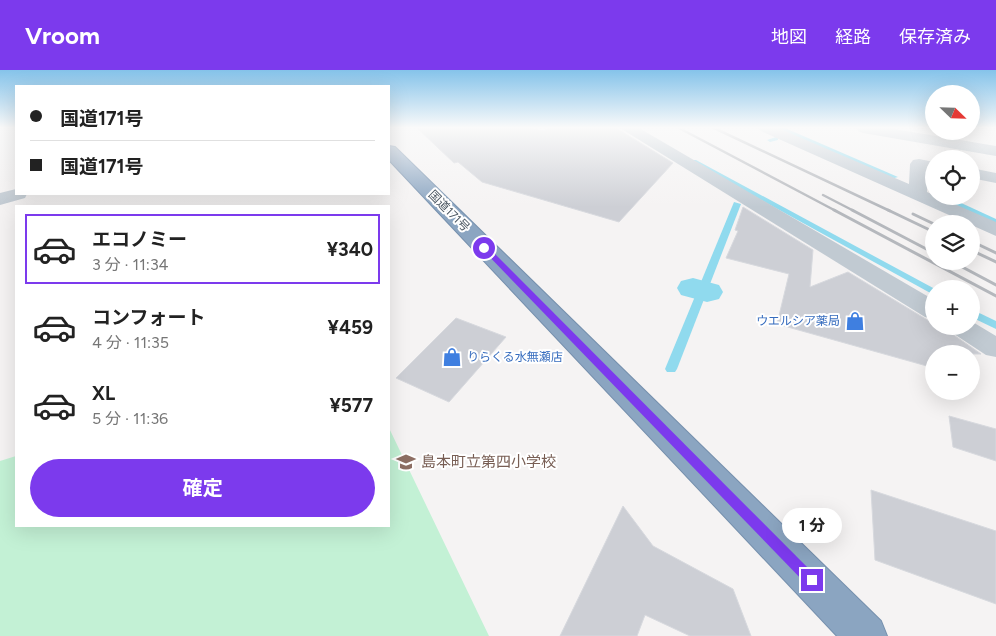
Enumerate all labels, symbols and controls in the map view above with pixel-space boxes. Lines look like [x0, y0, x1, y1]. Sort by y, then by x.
text: Vroom [25, 21, 100, 50]
text: 地図 [771, 26, 807, 48]
text: 経路 [835, 26, 871, 48]
text: 保存済み [899, 26, 971, 48]
north arrow [925, 85, 980, 140]
map controls [925, 85, 980, 400]
text: 国道171号 [60, 107, 144, 130]
button: locate [925, 150, 980, 205]
text: 国道171号 [60, 155, 144, 178]
street label: 国道171号 [426, 188, 472, 234]
button: layers [925, 215, 980, 270]
icon: car [32, 227, 77, 272]
text: エコノミー [92, 228, 187, 251]
route start [473, 237, 495, 259]
text: ¥340 [327, 238, 373, 261]
text: 3 分 · 11:34 [92, 255, 169, 274]
button: + [925, 280, 980, 335]
icon: car [32, 305, 77, 350]
text: コンフォート [92, 306, 205, 329]
shop icon: ウエルシア薬局 [844, 310, 866, 332]
place label: ウエルシア薬局 [756, 314, 840, 328]
text: ¥459 [328, 316, 373, 339]
text: 4 分 · 11:35 [92, 333, 169, 352]
button: − [925, 345, 980, 400]
shop icon: りらくる水無瀬店 [441, 346, 463, 368]
place label: りらくる水無瀬店 [467, 350, 563, 364]
text: XL [92, 382, 115, 405]
icon: car [32, 383, 77, 428]
text: ¥577 [330, 394, 373, 417]
text: 5 分 · 11:36 [92, 409, 168, 428]
school or university icon: 島本町立第四小学校 [395, 451, 417, 473]
place label: 島本町立第四小学校 [421, 453, 556, 471]
button: 確定 [30, 459, 375, 517]
callout: 1 分 [782, 508, 842, 542]
text: 1 分 [799, 516, 825, 535]
route end [801, 569, 823, 591]

